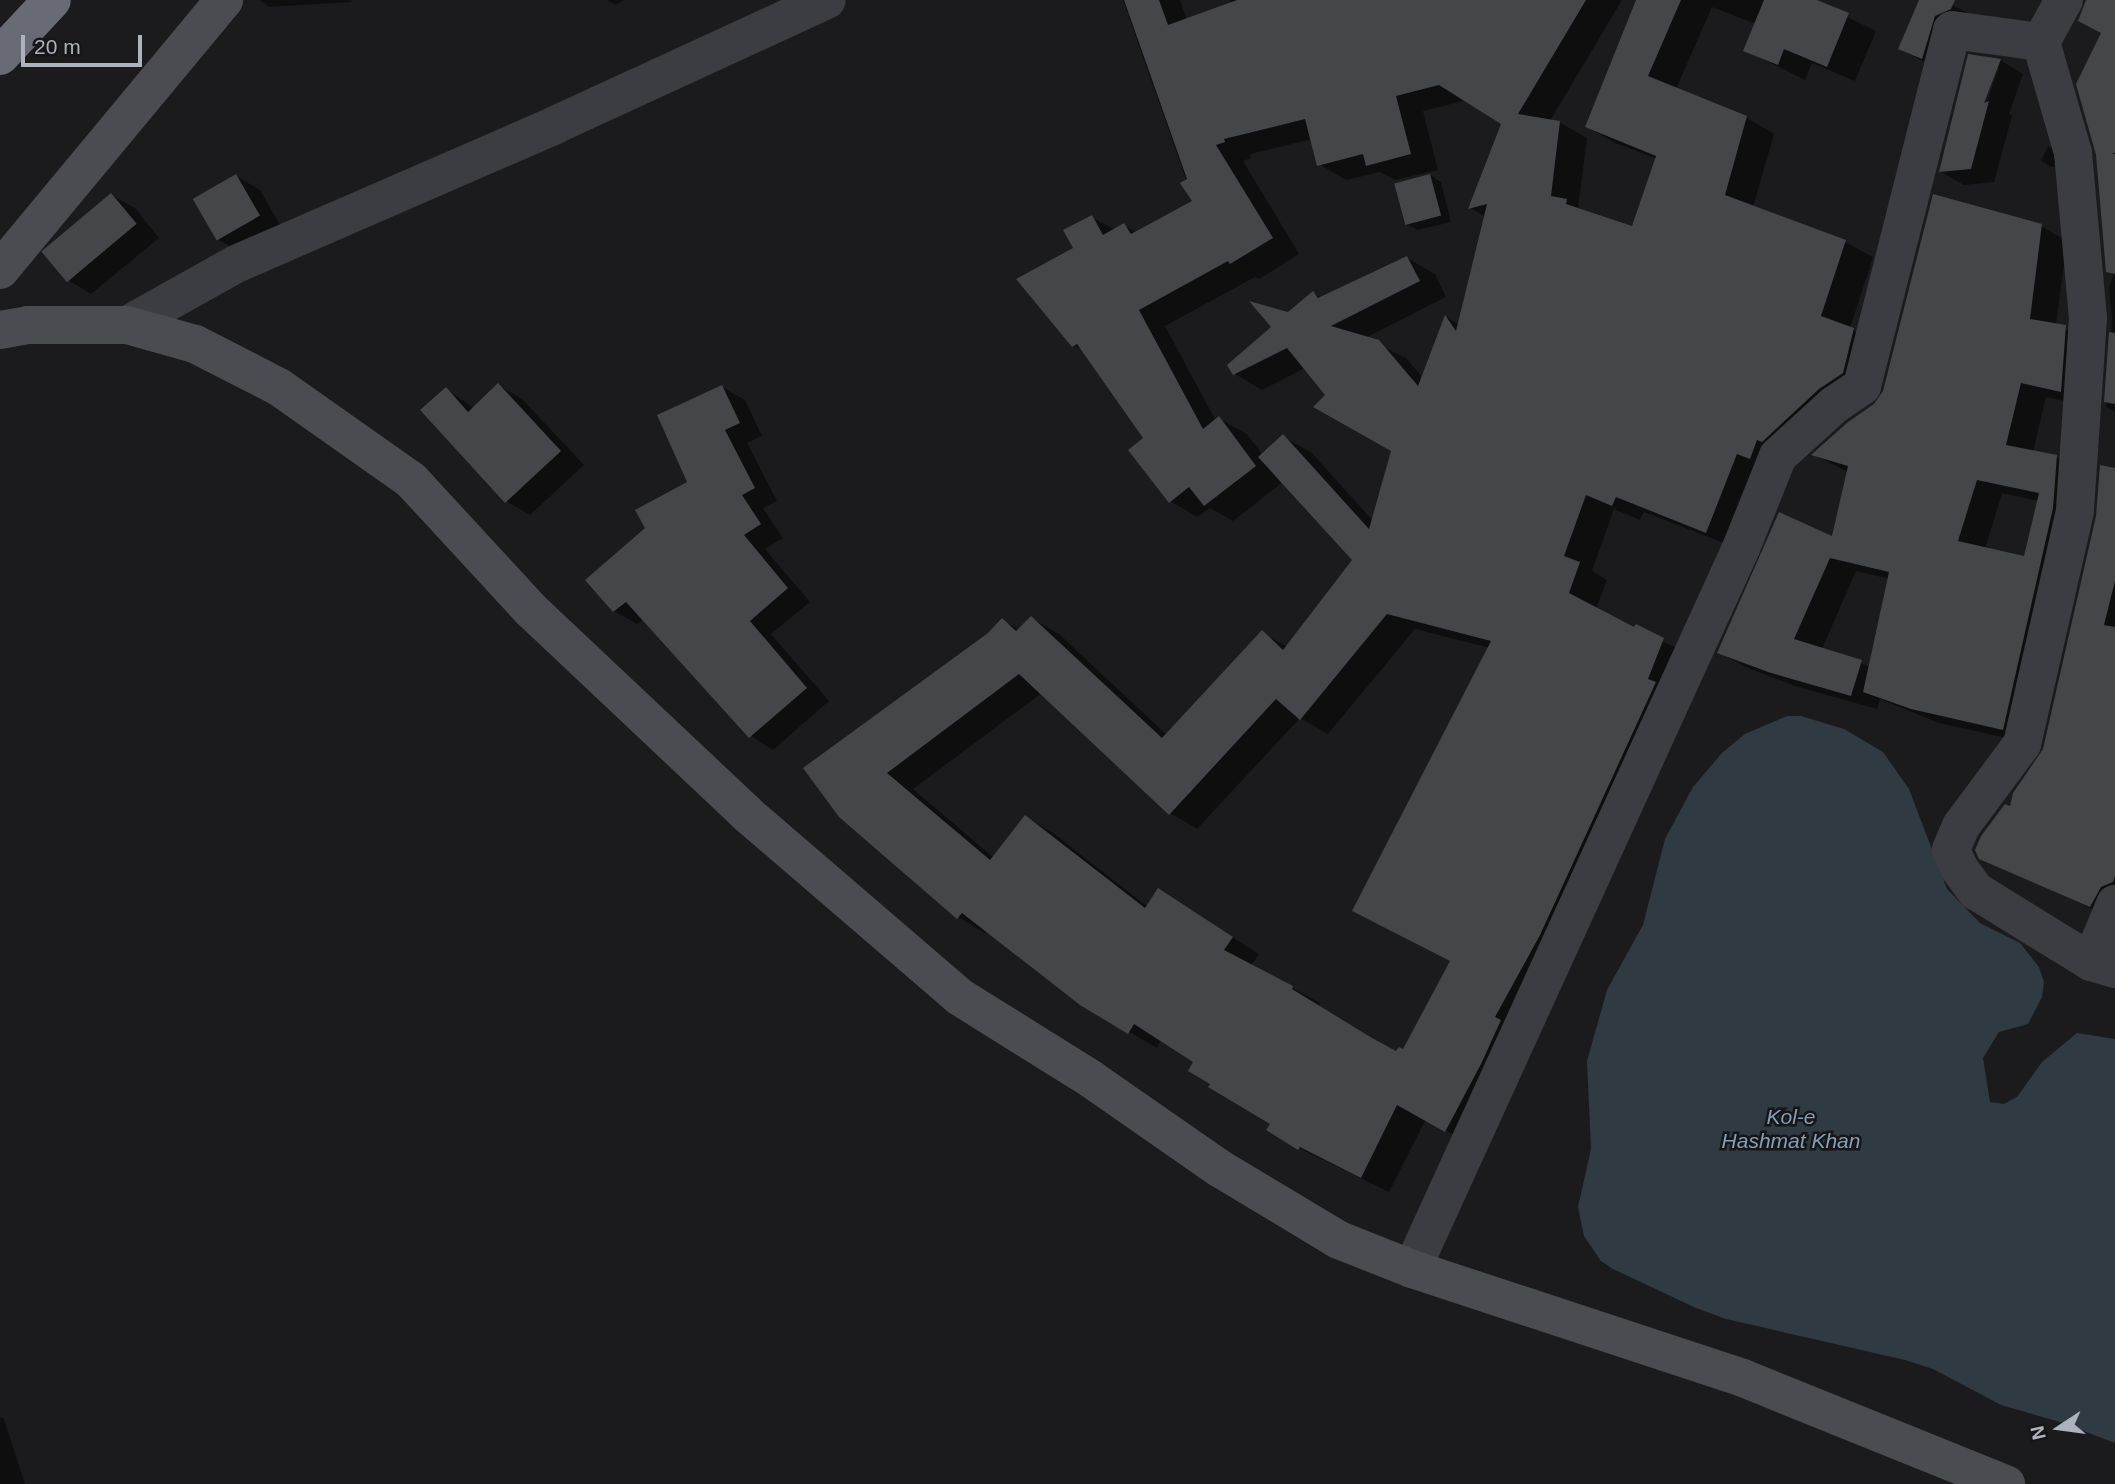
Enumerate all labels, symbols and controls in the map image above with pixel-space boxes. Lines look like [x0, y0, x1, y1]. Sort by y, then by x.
scale bar [24, 21, 145, 65]
text: 20 m [34, 35, 81, 58]
water label: Kol-e Hashmat Khan [1722, 1104, 1860, 1154]
north arrow [2024, 1393, 2094, 1463]
text: N [2026, 1424, 2050, 1442]

